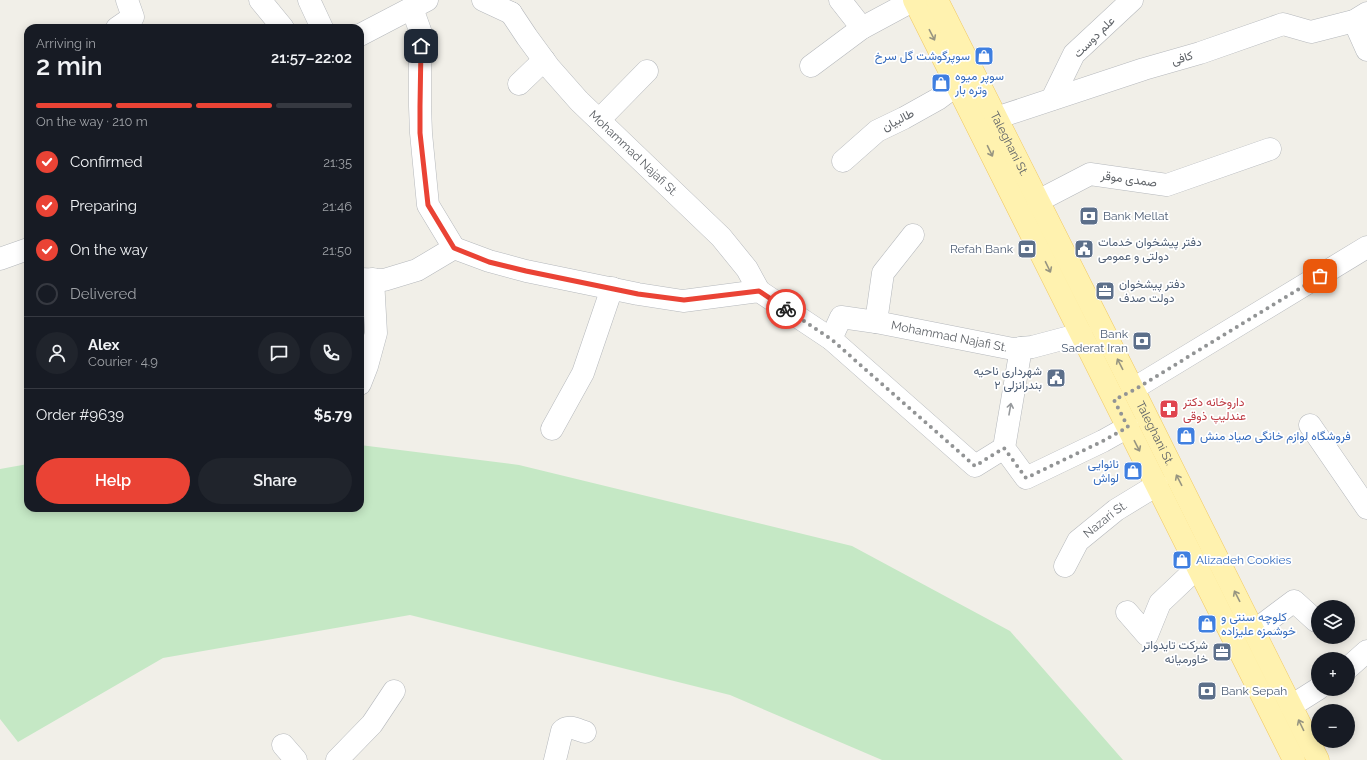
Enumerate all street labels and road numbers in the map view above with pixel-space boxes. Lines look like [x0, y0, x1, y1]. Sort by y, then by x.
street label: علم دوست [1071, 14, 1118, 61]
street label: کافی [1170, 48, 1195, 69]
street label: طالبیان [880, 106, 917, 134]
street label: Mohammad Najafi St. [586, 107, 681, 199]
street label: Taleghani St. [987, 109, 1031, 178]
street label: صمدی موقر [1099, 168, 1158, 191]
street label: Mohammad Najafi St. [890, 318, 1008, 355]
street label: Taleghani St. [1133, 399, 1177, 468]
street label: Nazari St. [1081, 498, 1130, 541]

